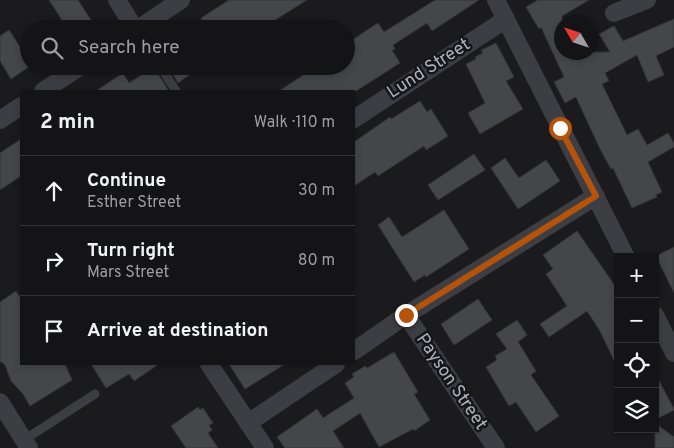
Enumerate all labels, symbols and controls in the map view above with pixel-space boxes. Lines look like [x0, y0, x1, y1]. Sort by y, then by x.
north arrow [554, 15, 599, 60]
search box [20, 20, 355, 75]
icon: search [38, 34, 66, 62]
street label: Lund Street [383, 34, 475, 104]
text: Search here [78, 36, 180, 60]
text: 2 min [40, 109, 95, 136]
text: Walk · 110 m [254, 113, 335, 133]
route start [549, 117, 572, 140]
text: Continue [87, 169, 166, 193]
icon: ahead [40, 177, 68, 205]
text: 30 m [298, 181, 335, 201]
text: Esther Street [87, 193, 181, 213]
text: Turn right [87, 239, 175, 263]
icon: right [40, 247, 68, 275]
text: 80 m [298, 251, 335, 271]
map controls [614, 253, 659, 433]
button: + [614, 253, 659, 298]
text: Mars Street [87, 263, 169, 283]
button: − [614, 298, 659, 343]
route end [395, 304, 418, 327]
icon: arrive [40, 317, 68, 345]
text: Arrive at destination [87, 319, 268, 343]
street label: Payson Street [410, 329, 492, 435]
button: locate [614, 343, 659, 388]
button: layers [614, 388, 659, 433]

